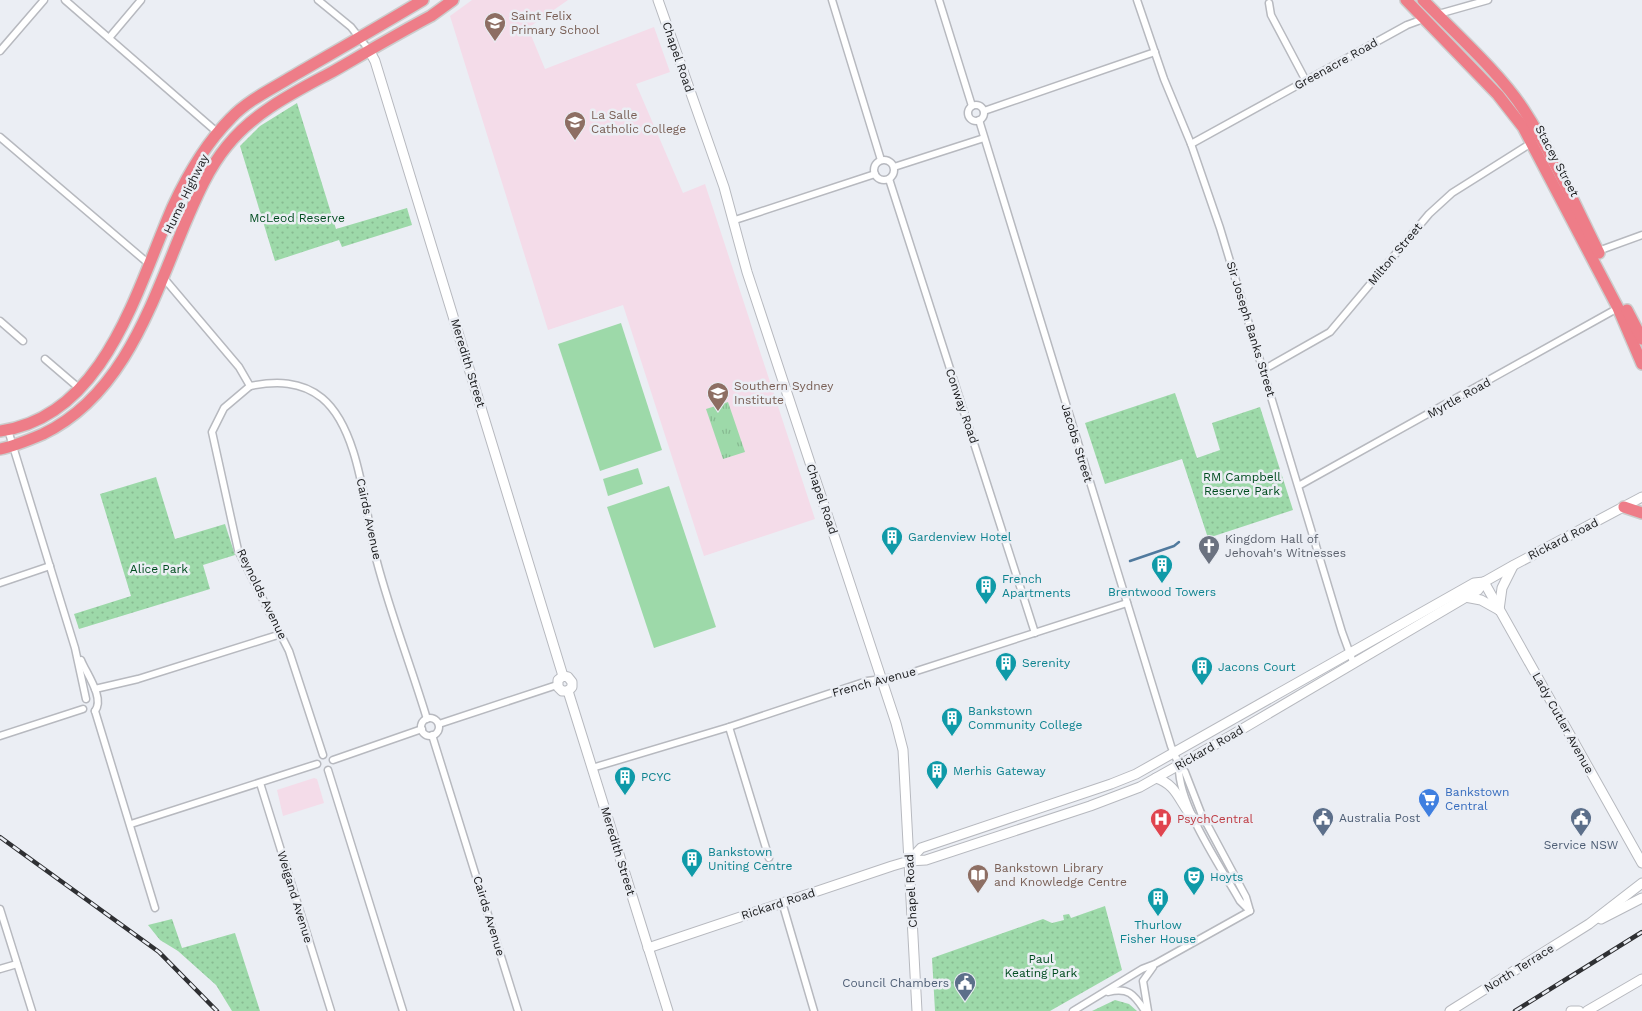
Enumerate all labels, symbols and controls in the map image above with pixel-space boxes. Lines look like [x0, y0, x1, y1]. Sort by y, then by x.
place label: Saint Felix Primary School [511, 9, 600, 37]
school or university icon: Saint Felix Primary School [483, 11, 507, 42]
street label: Chapel Road [659, 20, 697, 94]
street label: Greenacre Road [1292, 35, 1380, 93]
place label: La Salle Catholic College [591, 108, 686, 136]
school or university icon: La Salle Catholic College [563, 110, 587, 141]
street label: Stacey Street [1532, 123, 1582, 199]
street label: Hume Highway [161, 151, 212, 236]
park label: McLeod Reserve [249, 211, 345, 225]
street label: Milton Street [1365, 220, 1425, 288]
street label: Sir Joseph Banks Street [1224, 260, 1278, 398]
street label: Meredith Street [448, 317, 488, 409]
street label: Conway Road [943, 367, 981, 445]
street label: Myrtle Road [1425, 375, 1493, 421]
place label: Southern Sydney Institute [734, 379, 834, 407]
school or university icon: Southern Sydney Institute [706, 381, 730, 412]
street label: Jacobs Street [1058, 402, 1096, 484]
street label: Chapel Road [803, 462, 841, 536]
park label: RM Campbell Reserve Park [1203, 470, 1281, 498]
street label: Cairds Avenue [354, 477, 384, 561]
street label: Rickard Road [1526, 515, 1600, 563]
building icon: Gardenview Hotel [880, 525, 904, 556]
place label: Gardenview Hotel [908, 530, 1012, 544]
place label: Kingdom Hall of Jehovah's Witnesses [1225, 532, 1346, 560]
church icon: Kingdom Hall of Jehovah's Witnesses [1197, 534, 1221, 565]
street label: Reynolds Avenue [234, 547, 290, 642]
building icon: Brentwood Towers [1150, 553, 1174, 584]
park label: Alice Park [130, 562, 188, 576]
place label: French Apartments [1002, 572, 1071, 600]
building icon: French Apartments [974, 574, 998, 605]
place label: Brentwood Towers [1108, 585, 1216, 599]
building icon: Serenity [994, 651, 1018, 682]
building icon: Jacons Court [1190, 655, 1214, 686]
place label: Serenity [1022, 656, 1071, 670]
place label: Jacons Court [1218, 660, 1296, 674]
street label: French Avenue [831, 664, 917, 700]
street label: Lady Cutler Avenue [1529, 670, 1597, 776]
place label: Bankstown Community College [968, 704, 1082, 732]
building icon: Bankstown Community College [940, 706, 964, 737]
street label: Rickard Road [1172, 723, 1246, 773]
building icon: Merhis Gateway [925, 759, 949, 790]
place label: Merhis Gateway [953, 764, 1046, 778]
building icon: PCYC [613, 765, 637, 796]
place label: PCYC [641, 770, 671, 784]
place label: Bankstown Central [1445, 785, 1510, 813]
supermarket icon: Bankstown Central [1417, 787, 1441, 818]
street label: Meredith Street [598, 805, 638, 897]
public building icon: Australia Post [1311, 806, 1335, 837]
public building icon: Service NSW [1569, 806, 1593, 837]
hospital icon: PsychCentral [1149, 807, 1173, 838]
place label: Australia Post [1339, 811, 1420, 825]
place label: PsychCentral [1177, 812, 1254, 826]
place label: Service NSW [1544, 838, 1619, 852]
place label: Bankstown Uniting Centre [708, 845, 792, 873]
building icon: Bankstown Uniting Centre [680, 847, 704, 878]
street label: Weigand Avenue [274, 849, 316, 945]
street label: Chapel Road [902, 854, 920, 928]
place label: Bankstown Library and Knowledge Centre [994, 861, 1127, 889]
library icon: Bankstown Library and Knowledge Centre [966, 863, 990, 894]
theatre icon: Hoyts [1182, 865, 1206, 896]
place label: Hoyts [1210, 870, 1243, 884]
street label: Cairds Avenue [470, 874, 508, 958]
street label: Rickard Road [739, 885, 817, 923]
building icon: Thurlow Fisher House [1146, 886, 1170, 917]
place label: Thurlow Fisher House [1120, 918, 1196, 946]
street label: North Terrace [1482, 941, 1557, 995]
park label: Paul Keating Park [1005, 952, 1078, 980]
public building icon: Council Chambers [953, 971, 977, 1002]
place label: Council Chambers [842, 976, 949, 990]

